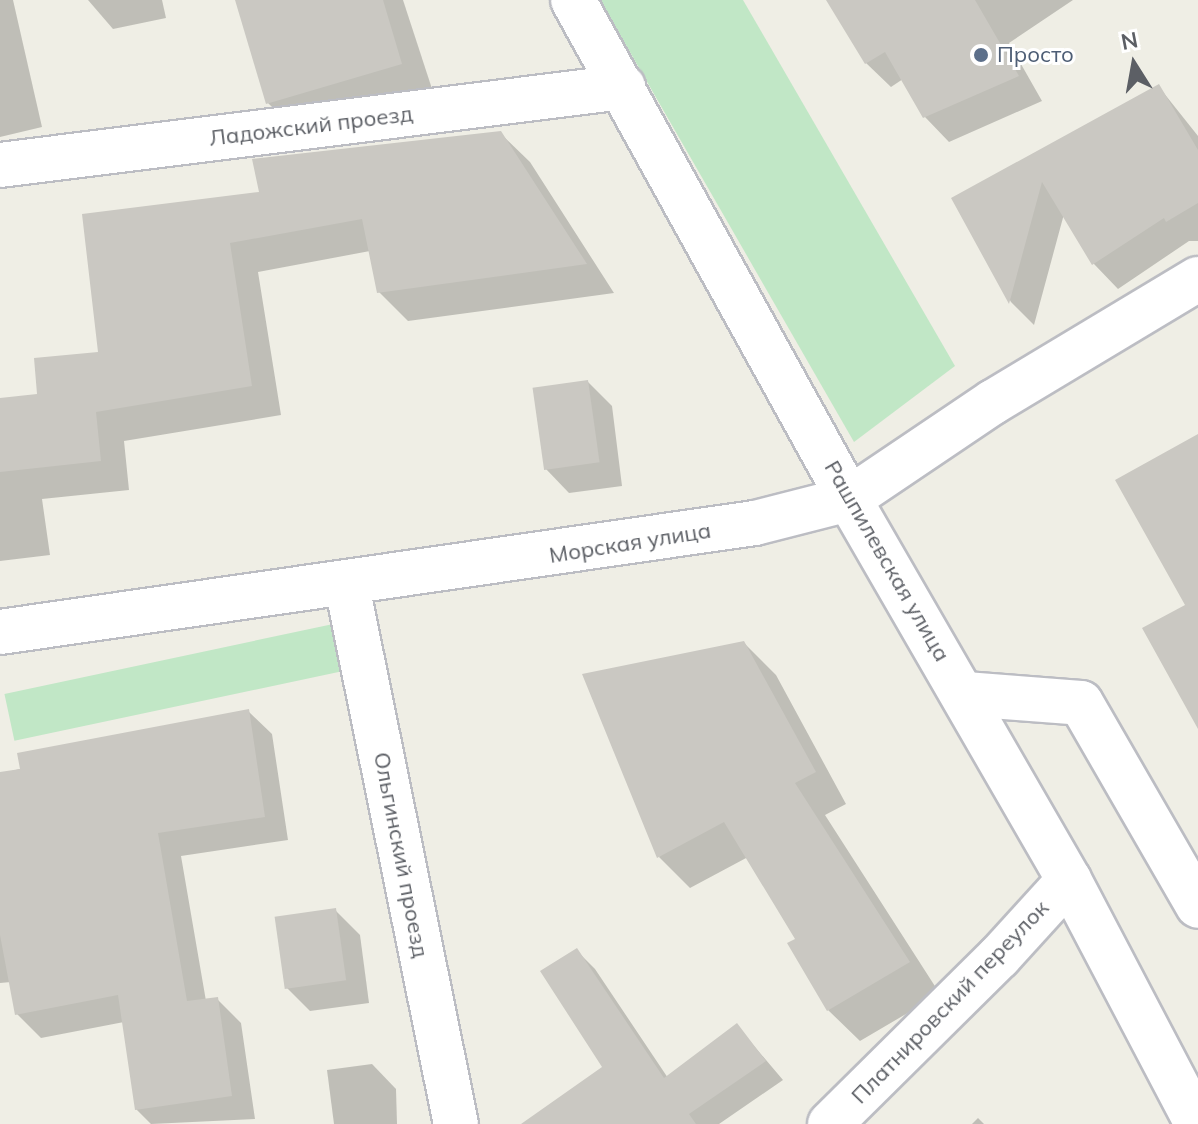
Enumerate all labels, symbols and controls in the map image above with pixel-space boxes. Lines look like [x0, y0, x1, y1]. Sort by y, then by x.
north arrow [1094, 24, 1174, 104]
text: N [1119, 25, 1140, 56]
place label: Просто [997, 42, 1074, 68]
marker: Просто [972, 46, 990, 64]
street label: Ладожский проезд [208, 100, 414, 152]
street label: Рашпилевская улица [819, 456, 955, 666]
street label: Морская улица [547, 517, 713, 569]
street label: Ольгинский проезд [368, 750, 434, 960]
street label: Платнировский переулок [846, 895, 1054, 1109]

